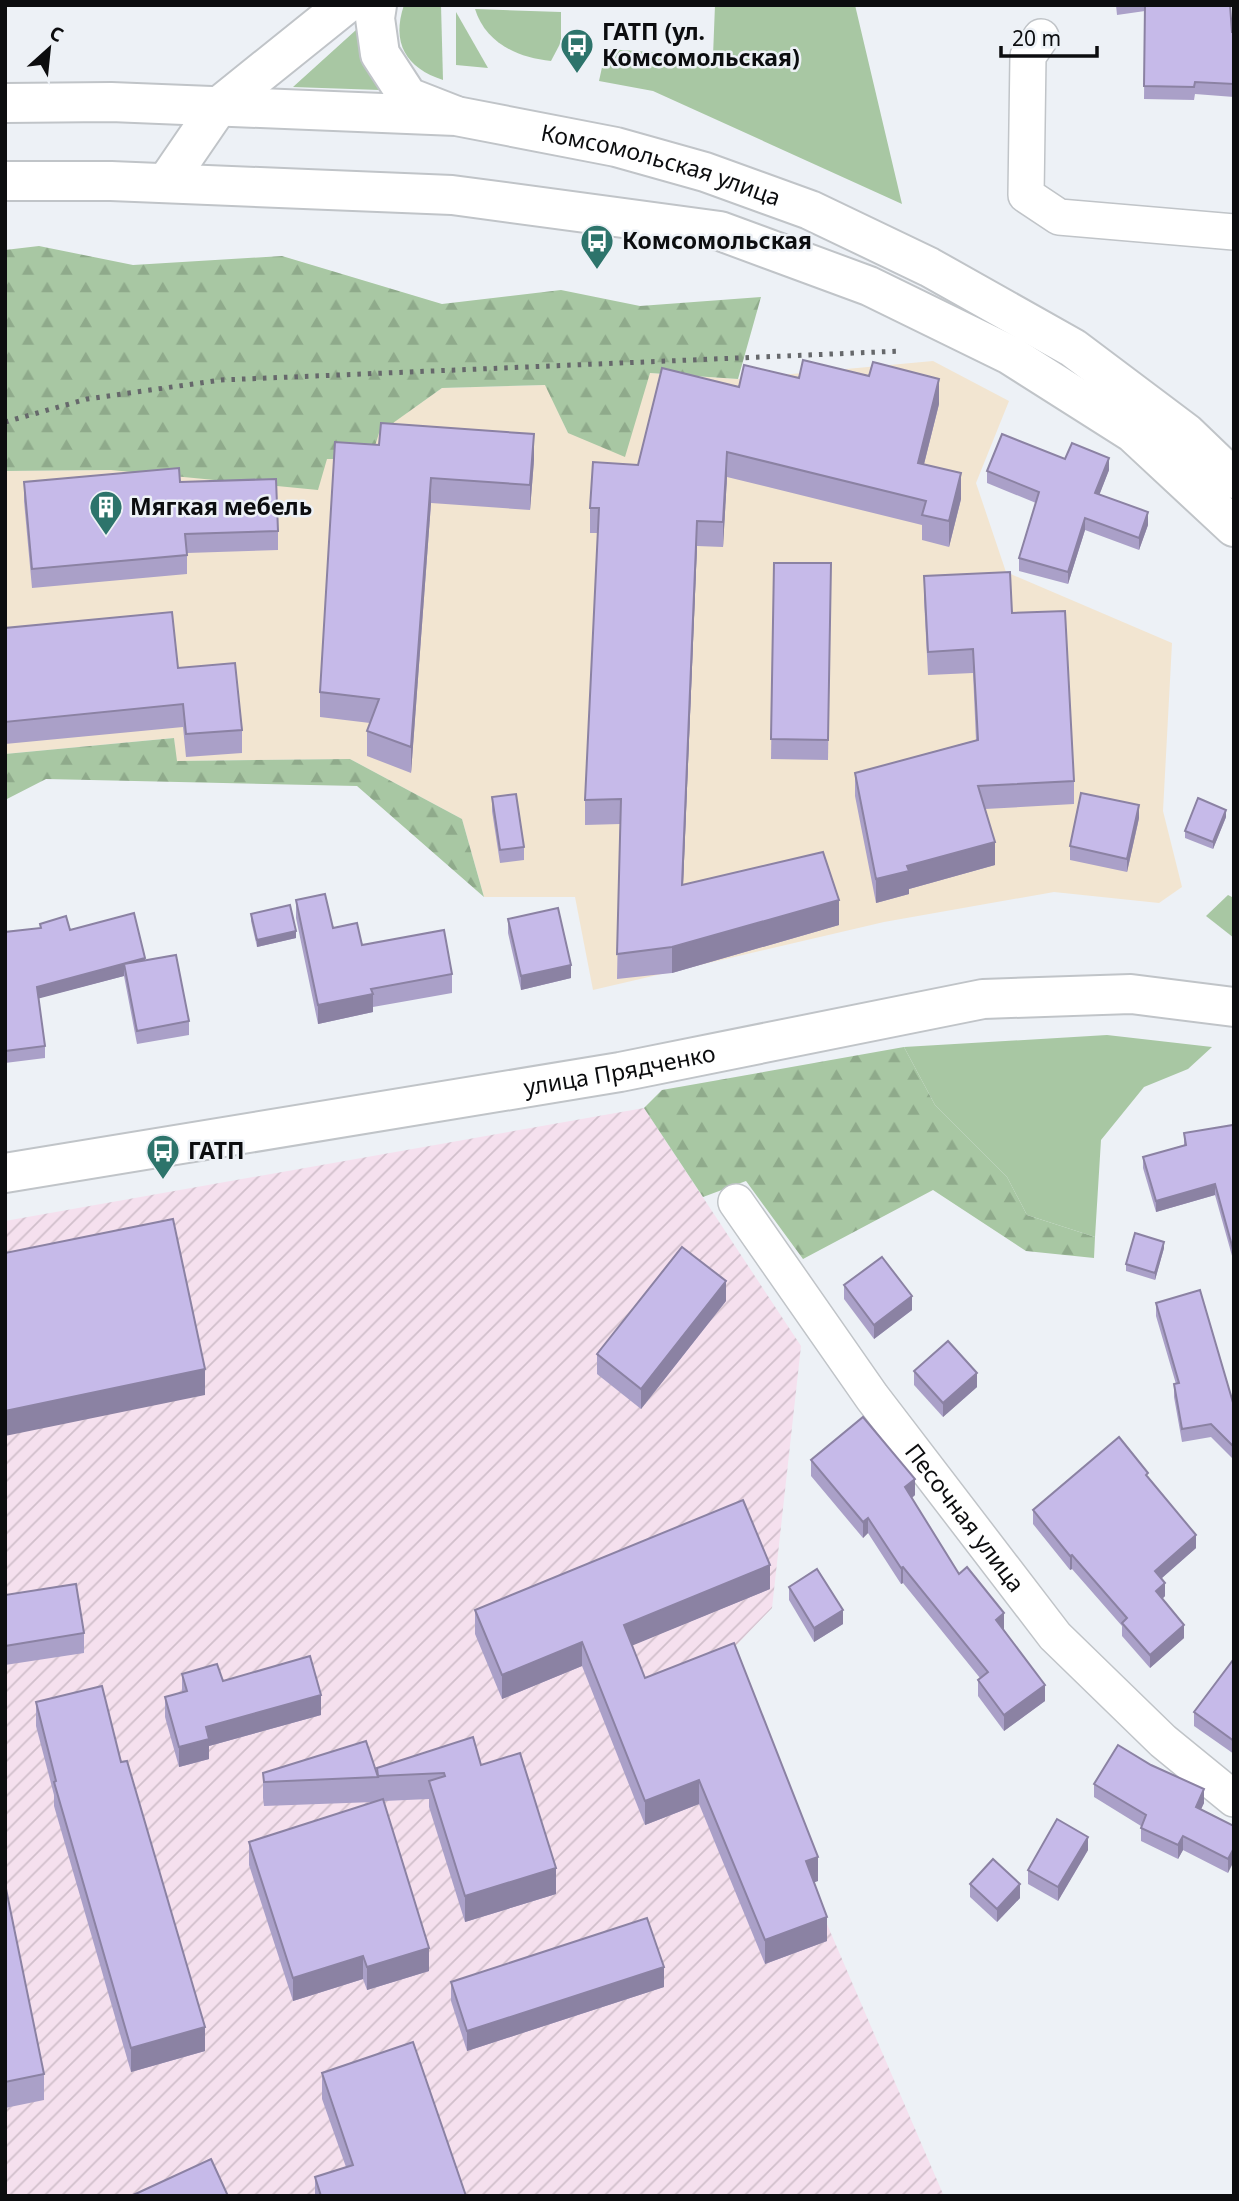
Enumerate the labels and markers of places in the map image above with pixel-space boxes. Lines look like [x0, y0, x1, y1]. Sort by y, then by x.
place label: ГАТП (ул. Комсомольская) [602, 15, 800, 73]
bus stop icon: ГАТП (ул. Комсомольская) [558, 26, 596, 75]
bus stop icon: Комсомольская [578, 222, 616, 271]
place label: Комсомольская [622, 224, 812, 256]
building icon: Мягкая мебель [87, 488, 125, 537]
place label: Мягкая мебель [130, 490, 312, 522]
bus stop icon: ГАТП [144, 1132, 182, 1181]
place label: ГАТП [188, 1134, 244, 1166]

